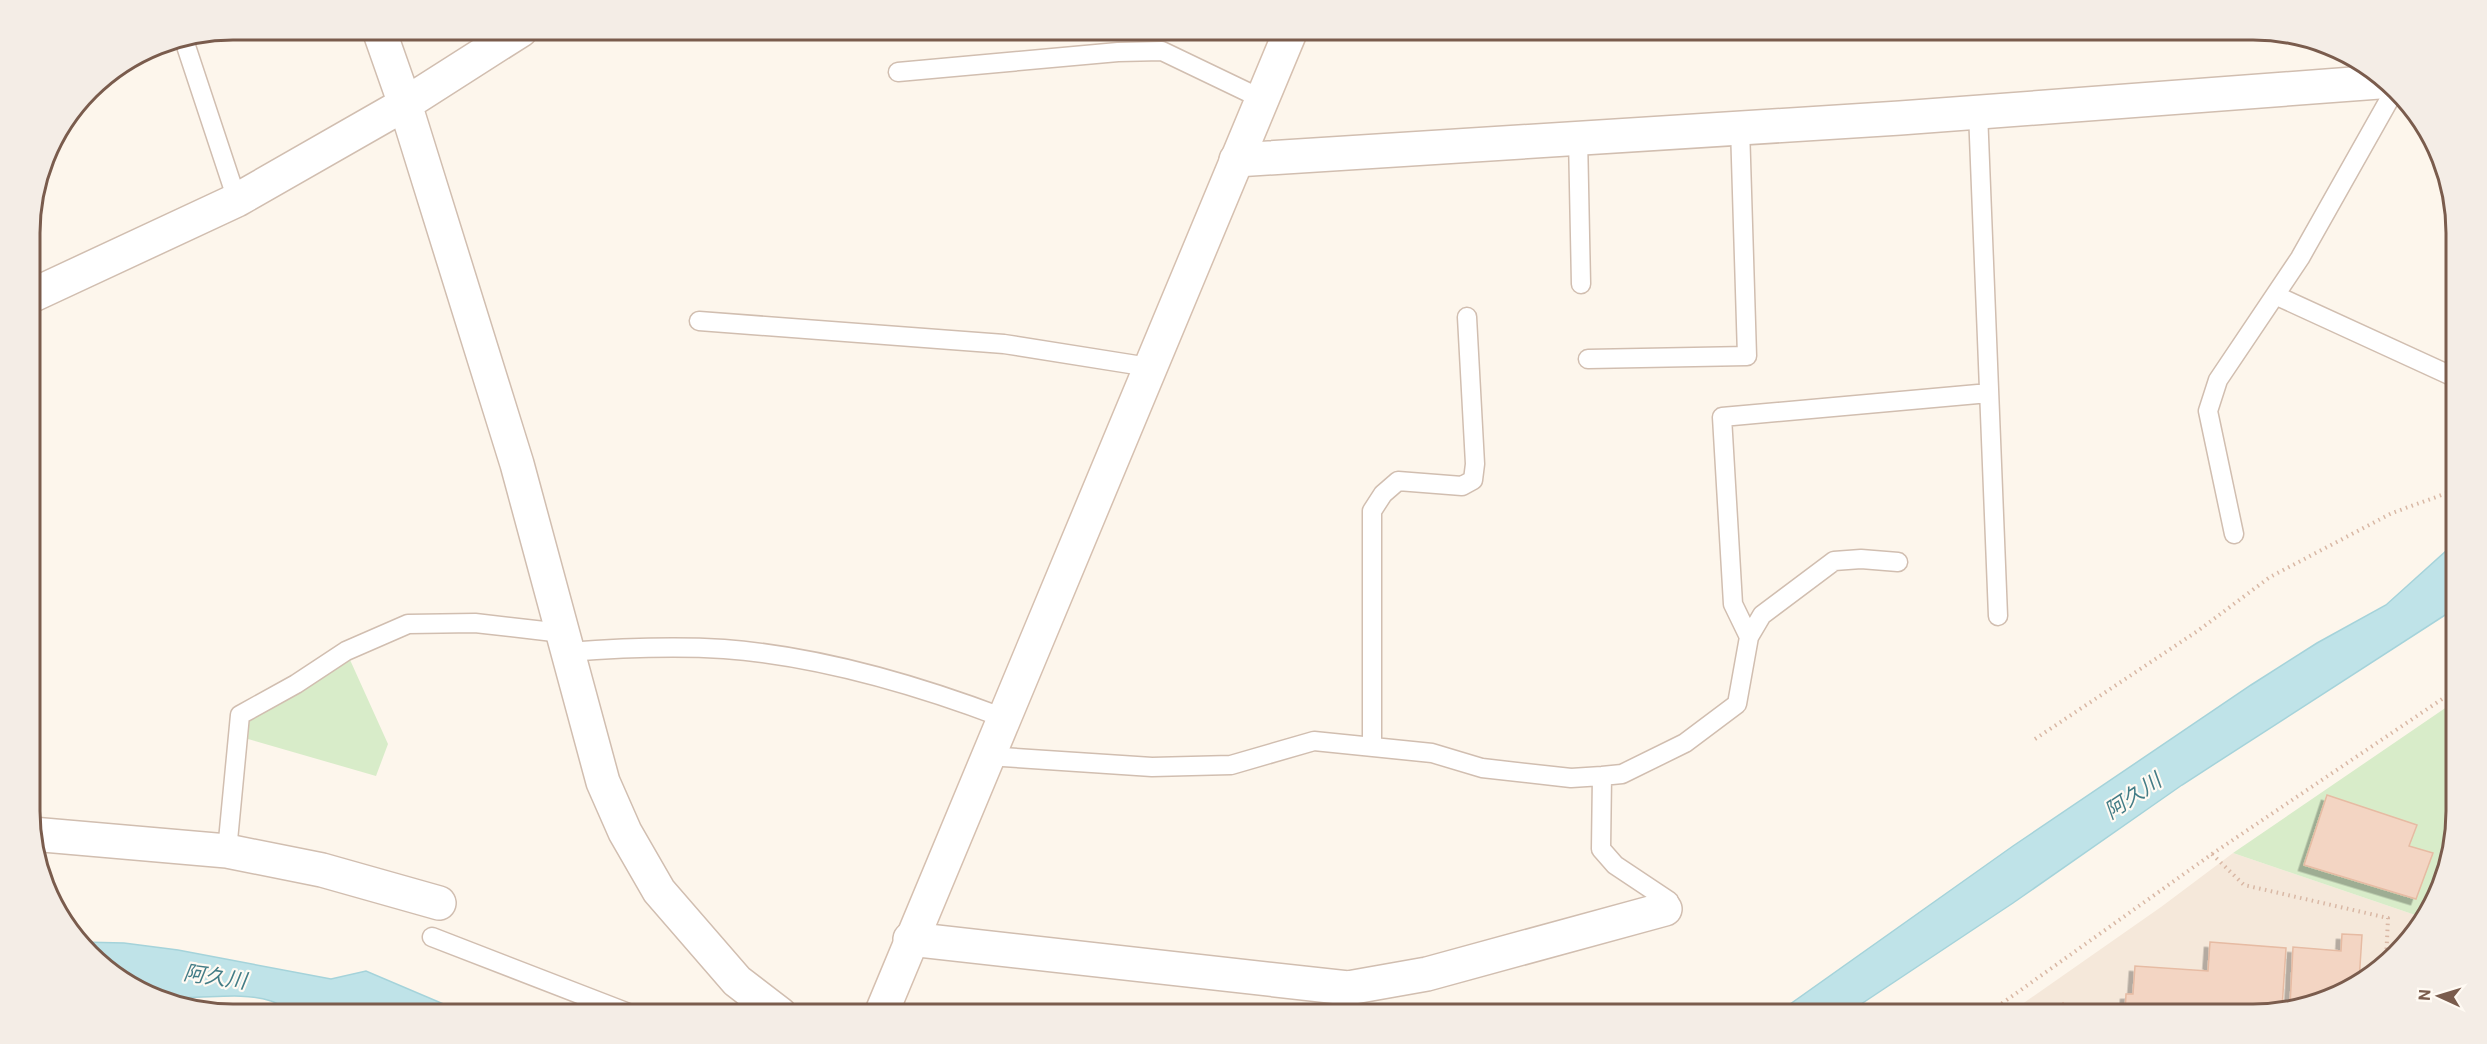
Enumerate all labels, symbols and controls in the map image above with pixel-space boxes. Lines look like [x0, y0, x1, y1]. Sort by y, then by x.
water label: 阿久川 [2100, 767, 2167, 824]
water label: 阿久川 [182, 961, 250, 994]
north arrow [2409, 966, 2469, 1026]
text: N [2415, 989, 2434, 1001]

